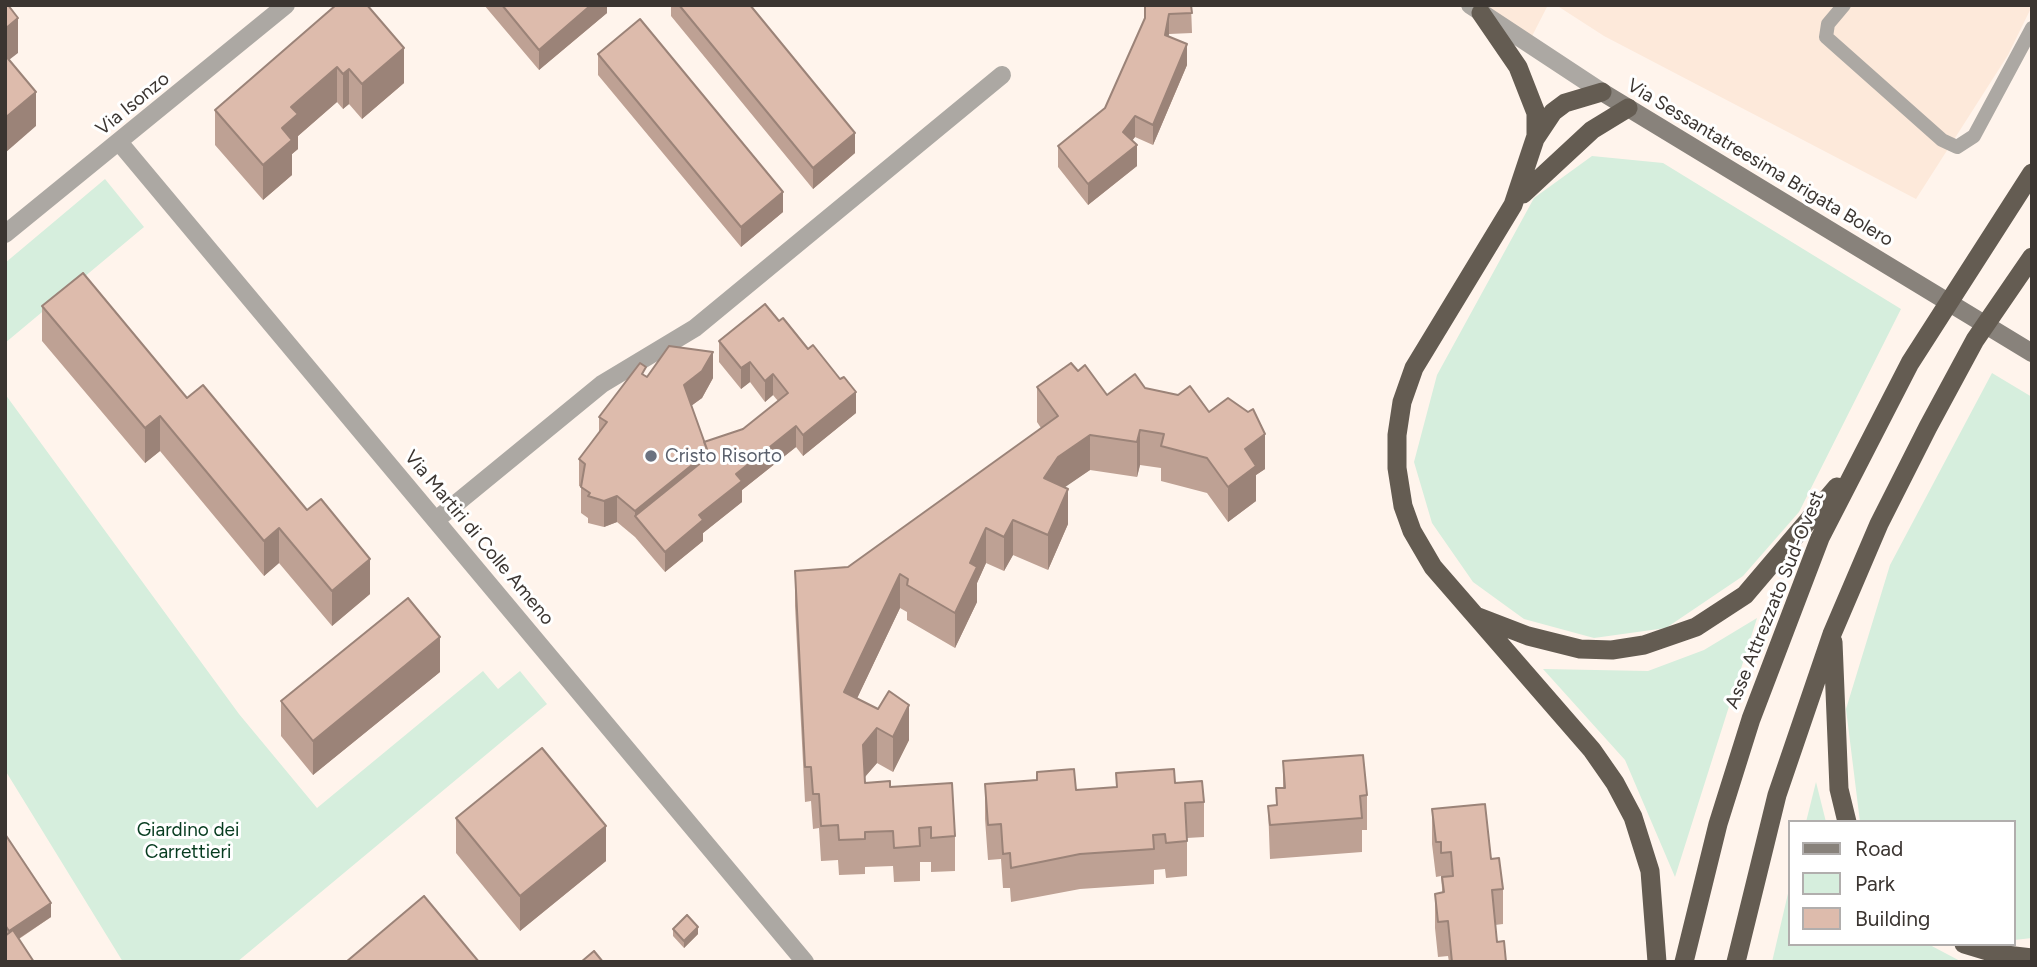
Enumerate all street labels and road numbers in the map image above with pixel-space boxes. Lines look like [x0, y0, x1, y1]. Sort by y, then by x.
street label: Via Isonzo [92, 67, 174, 141]
street label: Via Sessantatreesima Brigata Bolero [1623, 74, 1897, 252]
street label: Via Martiri di Colle Ameno [399, 446, 559, 630]
street label: Asse Attrezzato Sud-Ovest [1721, 488, 1829, 712]

